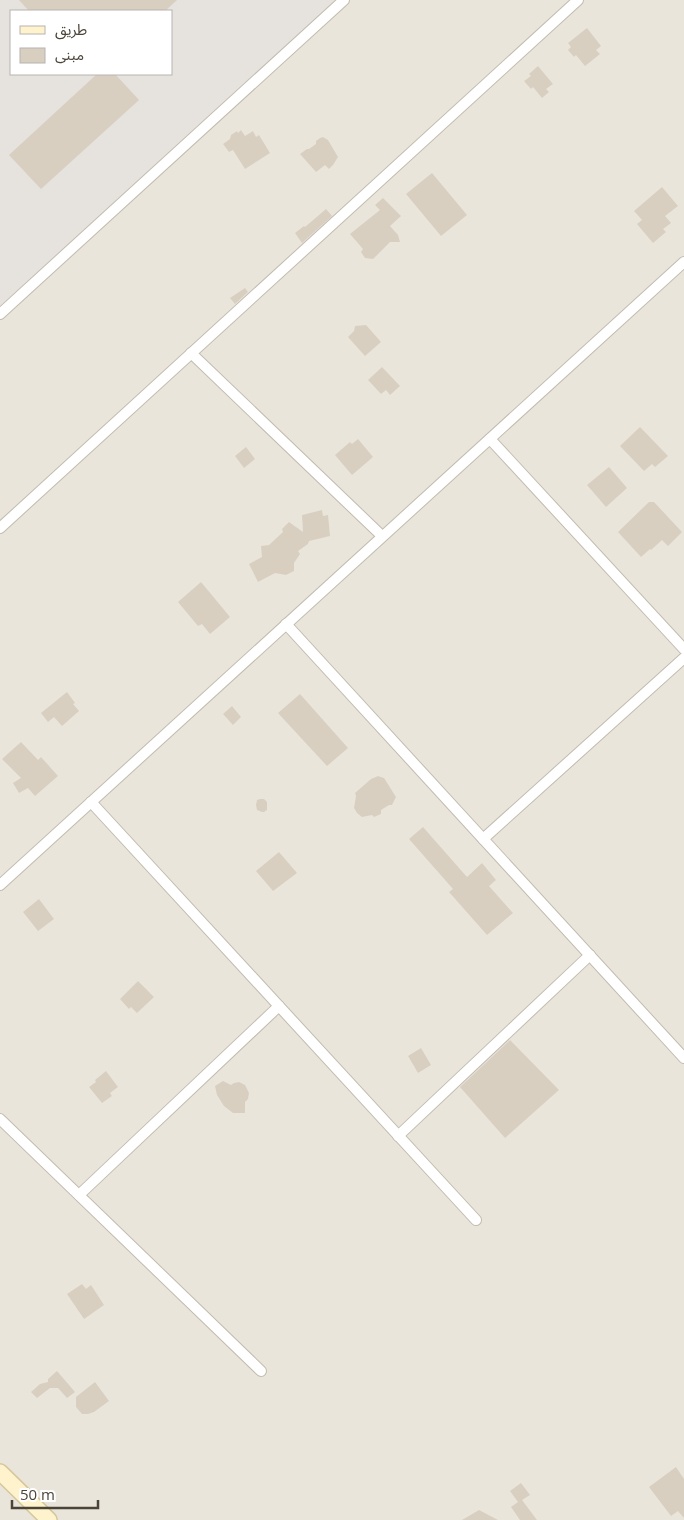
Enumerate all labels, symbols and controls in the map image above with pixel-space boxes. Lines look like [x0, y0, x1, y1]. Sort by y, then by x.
legend [10, 10, 172, 75]
text: طريق [55, 19, 87, 40]
text: مبنى [55, 44, 84, 64]
scale bar [12, 1478, 99, 1510]
text: 50 m [20, 1484, 55, 1504]

